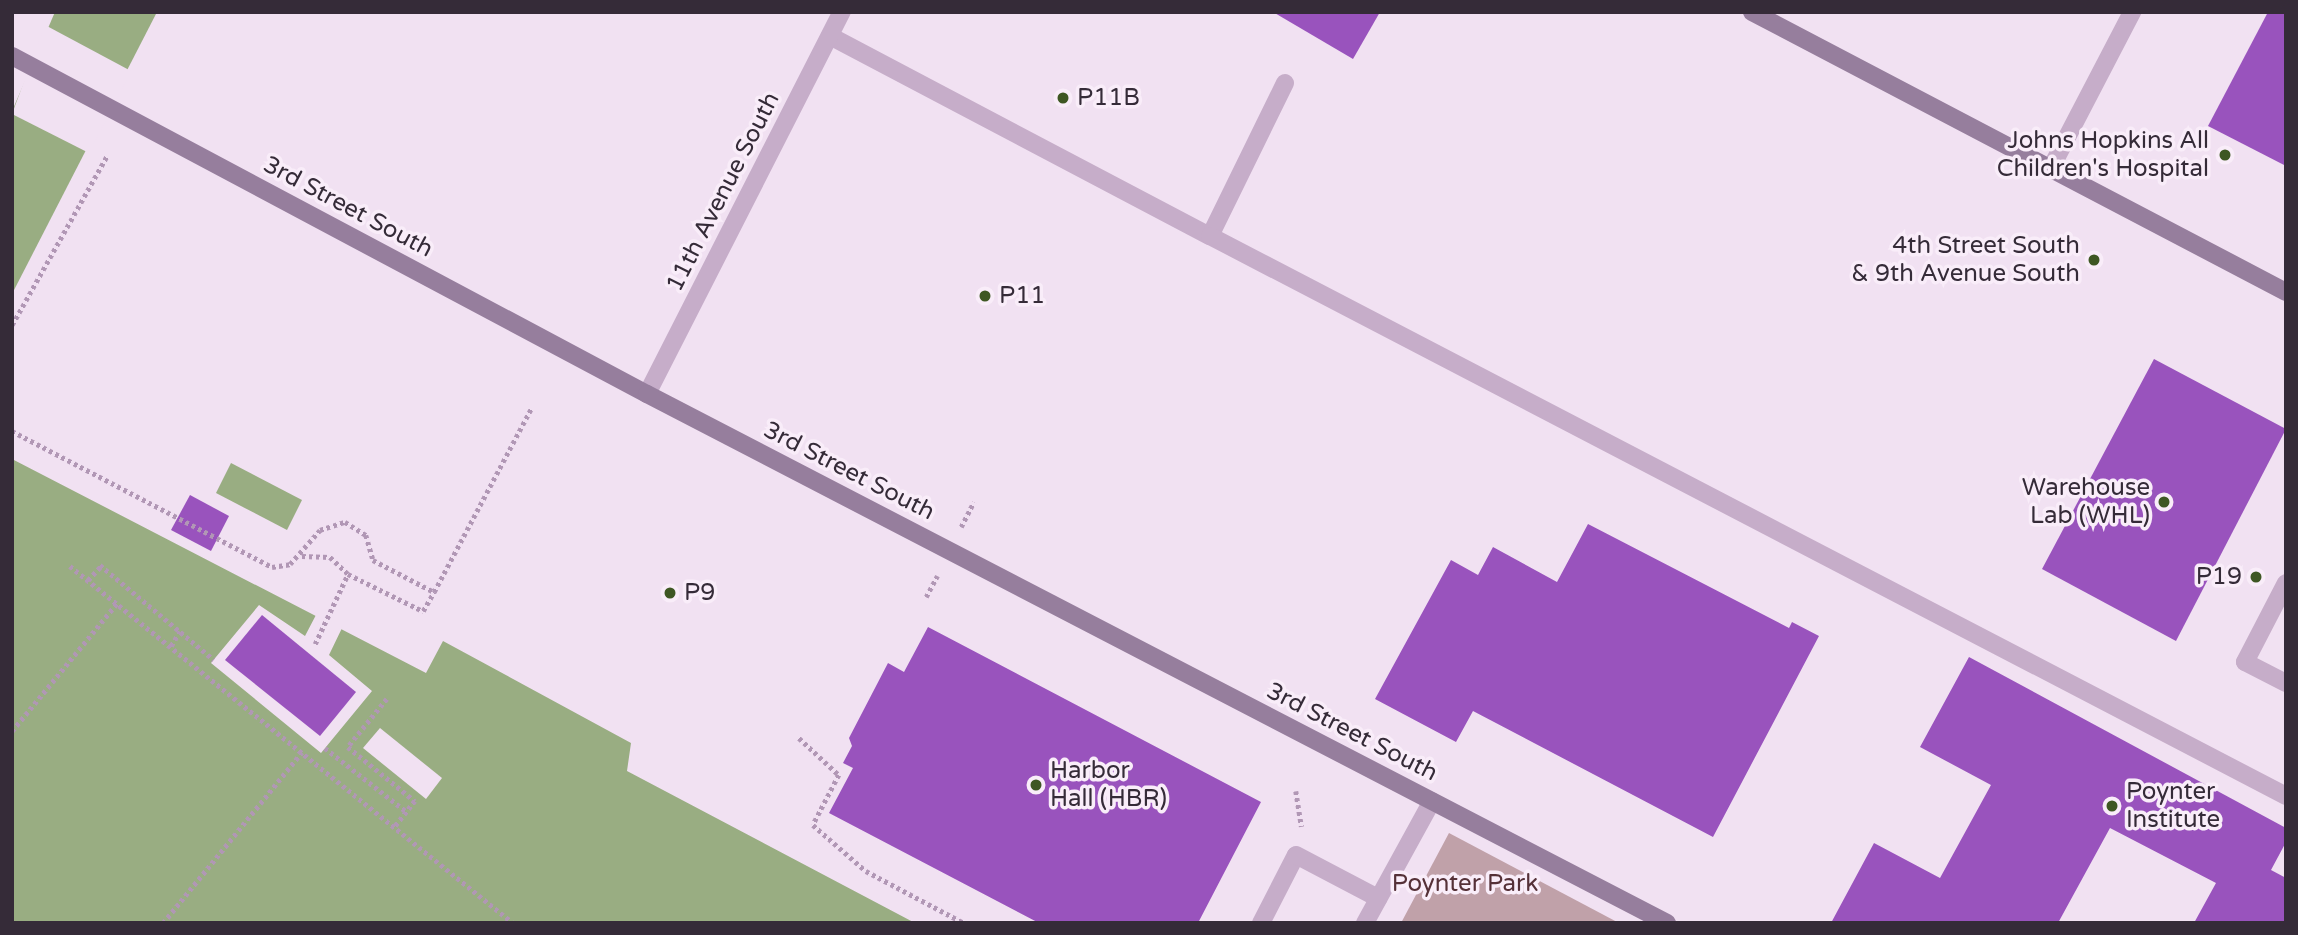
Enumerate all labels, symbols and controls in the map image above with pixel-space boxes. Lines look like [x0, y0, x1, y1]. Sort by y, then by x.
place label: P11B [1077, 84, 1140, 112]
street label: 11th Avenue South [660, 87, 786, 297]
marker: P11B [1055, 90, 1071, 106]
place label: Johns Hopkins All Children's Hospital [1997, 127, 2209, 183]
marker: Johns Hopkins All Children's Hospital [2215, 145, 2235, 165]
street label: 3rd Street South [258, 150, 438, 264]
place label: 4th Street South & 9th Avenue South [1851, 232, 2080, 288]
marker: 4th Street South & 9th Avenue South [2086, 252, 2102, 268]
place label: P11 [999, 282, 1045, 310]
marker: P11 [977, 288, 993, 304]
street label: 3rd Street South [759, 416, 939, 526]
place label: Warehouse Lab (WHL) [2022, 474, 2150, 530]
marker: Warehouse Lab (WHL) [2156, 494, 2172, 510]
place label: P19 [2196, 563, 2242, 591]
marker: P19 [2248, 569, 2264, 585]
place label: P9 [684, 579, 715, 607]
marker: P9 [662, 585, 678, 601]
street label: 3rd Street South [1262, 677, 1442, 787]
place label: Harbor Hall (HBR) [1050, 757, 1167, 813]
marker: Harbor Hall (HBR) [1028, 777, 1044, 793]
place label: Poynter Institute [2126, 778, 2220, 834]
marker: Poynter Institute [2104, 798, 2120, 814]
park label: Poynter Park [1392, 870, 1538, 898]

